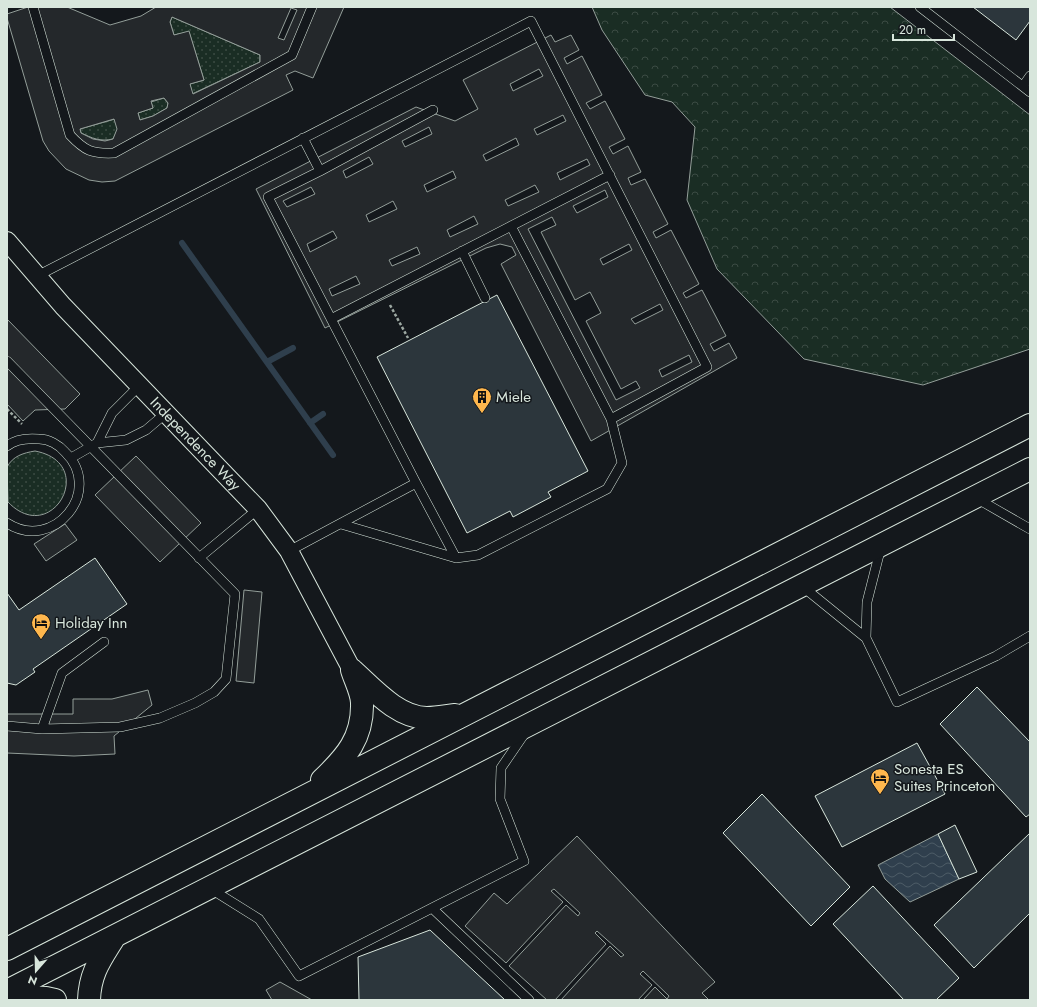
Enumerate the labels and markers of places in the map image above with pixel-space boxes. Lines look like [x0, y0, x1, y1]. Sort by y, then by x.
building icon: Miele [471, 386, 493, 414]
place label: Miele [496, 386, 531, 408]
hotel icon: Holiday Inn [30, 612, 52, 640]
place label: Holiday Inn [55, 612, 127, 634]
place label: Sonesta ES Suites Princeton [894, 758, 995, 797]
hotel icon: Sonesta ES Suites Princeton [869, 767, 891, 795]

